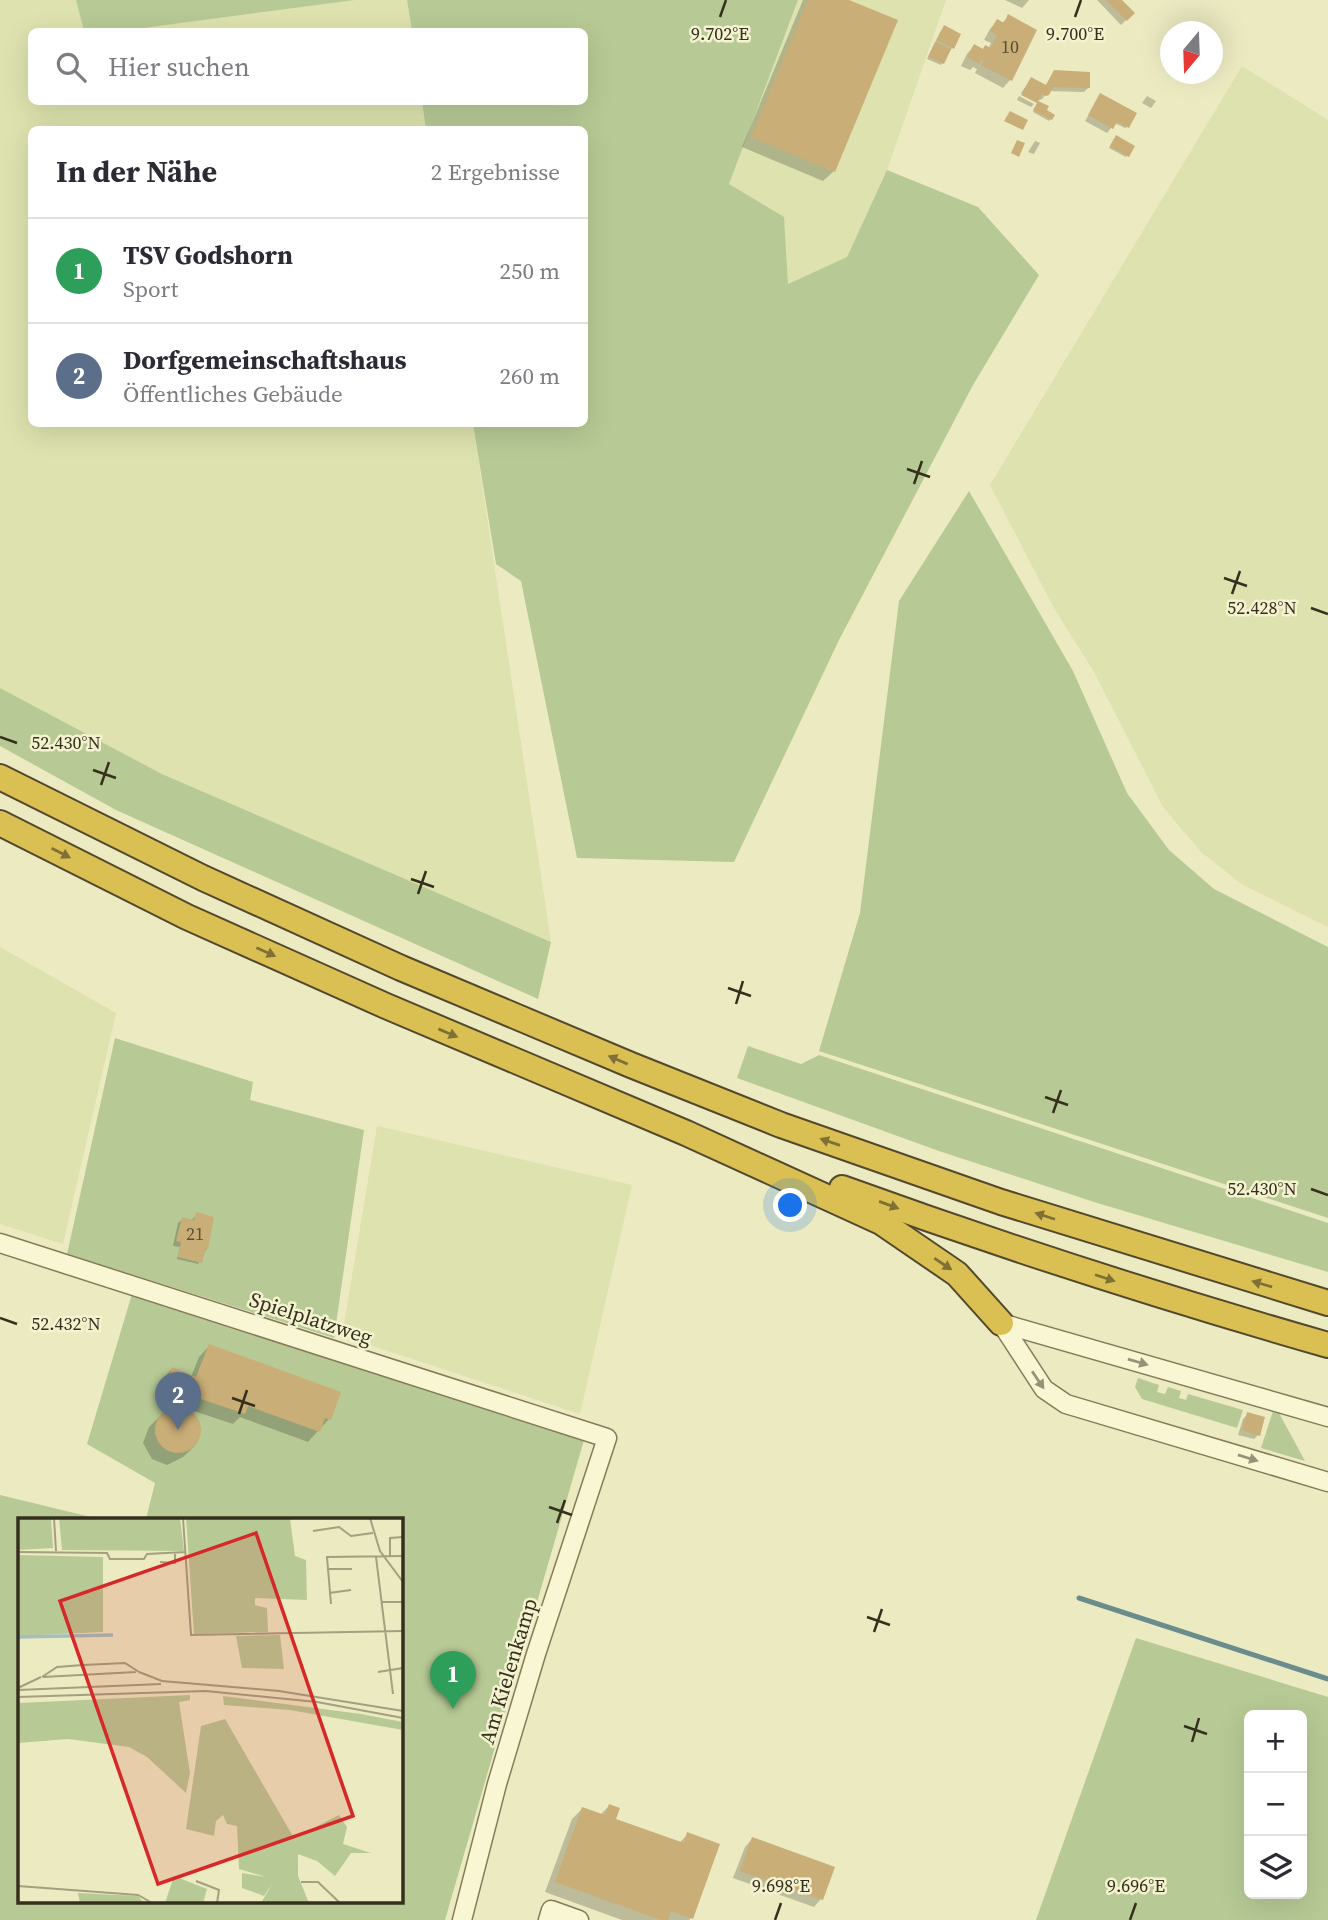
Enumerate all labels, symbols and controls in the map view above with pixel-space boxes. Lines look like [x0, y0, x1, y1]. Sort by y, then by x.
text: 9.702°E [691, 21, 749, 46]
text: 9.700°E [1046, 21, 1104, 46]
north arrow [1160, 21, 1223, 84]
search box [28, 28, 588, 105]
house number: 10 [1001, 34, 1019, 59]
icon: search [52, 48, 90, 86]
text: Hier suchen [108, 49, 250, 85]
text: In der Nähe [56, 151, 217, 192]
text: 2 Ergebnisse [431, 156, 560, 188]
text: TSV Godshorn [123, 237, 293, 273]
text: 1 [73, 255, 85, 287]
text: 250 m [499, 255, 560, 287]
text: Sport [123, 273, 178, 305]
text: Dorfgemeinschaftshaus [123, 342, 407, 378]
text: 2 [73, 360, 85, 392]
text: 260 m [499, 360, 560, 392]
text: Öffentliches Gebäude [123, 378, 343, 410]
text: 52.428°N [1227, 595, 1297, 620]
text: 52.430°N [31, 730, 101, 755]
one-way arrow [51, 848, 71, 859]
one-way arrow [256, 946, 276, 958]
one-way arrow [438, 1028, 459, 1039]
one-way arrow [608, 1054, 629, 1065]
one-way arrow [820, 1136, 841, 1147]
text: 52.430°N [1227, 1176, 1297, 1201]
your location [773, 1188, 807, 1222]
one-way arrow [879, 1200, 900, 1211]
one-way arrow [1035, 1210, 1056, 1221]
house number: 21 [186, 1221, 204, 1246]
one-way arrow [933, 1258, 952, 1271]
one-way arrow [1094, 1273, 1115, 1283]
one-way arrow [1251, 1278, 1273, 1289]
street label: Spielplatzweg [246, 1284, 376, 1352]
text: 52.432°N [31, 1311, 101, 1336]
one-way arrow [1127, 1358, 1148, 1368]
one-way arrow [1031, 1371, 1045, 1389]
pin: 2 [155, 1372, 201, 1430]
one-way arrow [1238, 1454, 1259, 1464]
inset map [18, 1518, 402, 1902]
street label: Am Kielenkamp [472, 1594, 544, 1748]
pin: 1 [430, 1651, 476, 1709]
map controls [1244, 1710, 1307, 1899]
button: + [1244, 1710, 1307, 1773]
button: − [1244, 1773, 1307, 1836]
button: layers [1244, 1836, 1307, 1899]
text: 9.698°E [752, 1873, 810, 1898]
text: 9.696°E [1107, 1873, 1165, 1898]

